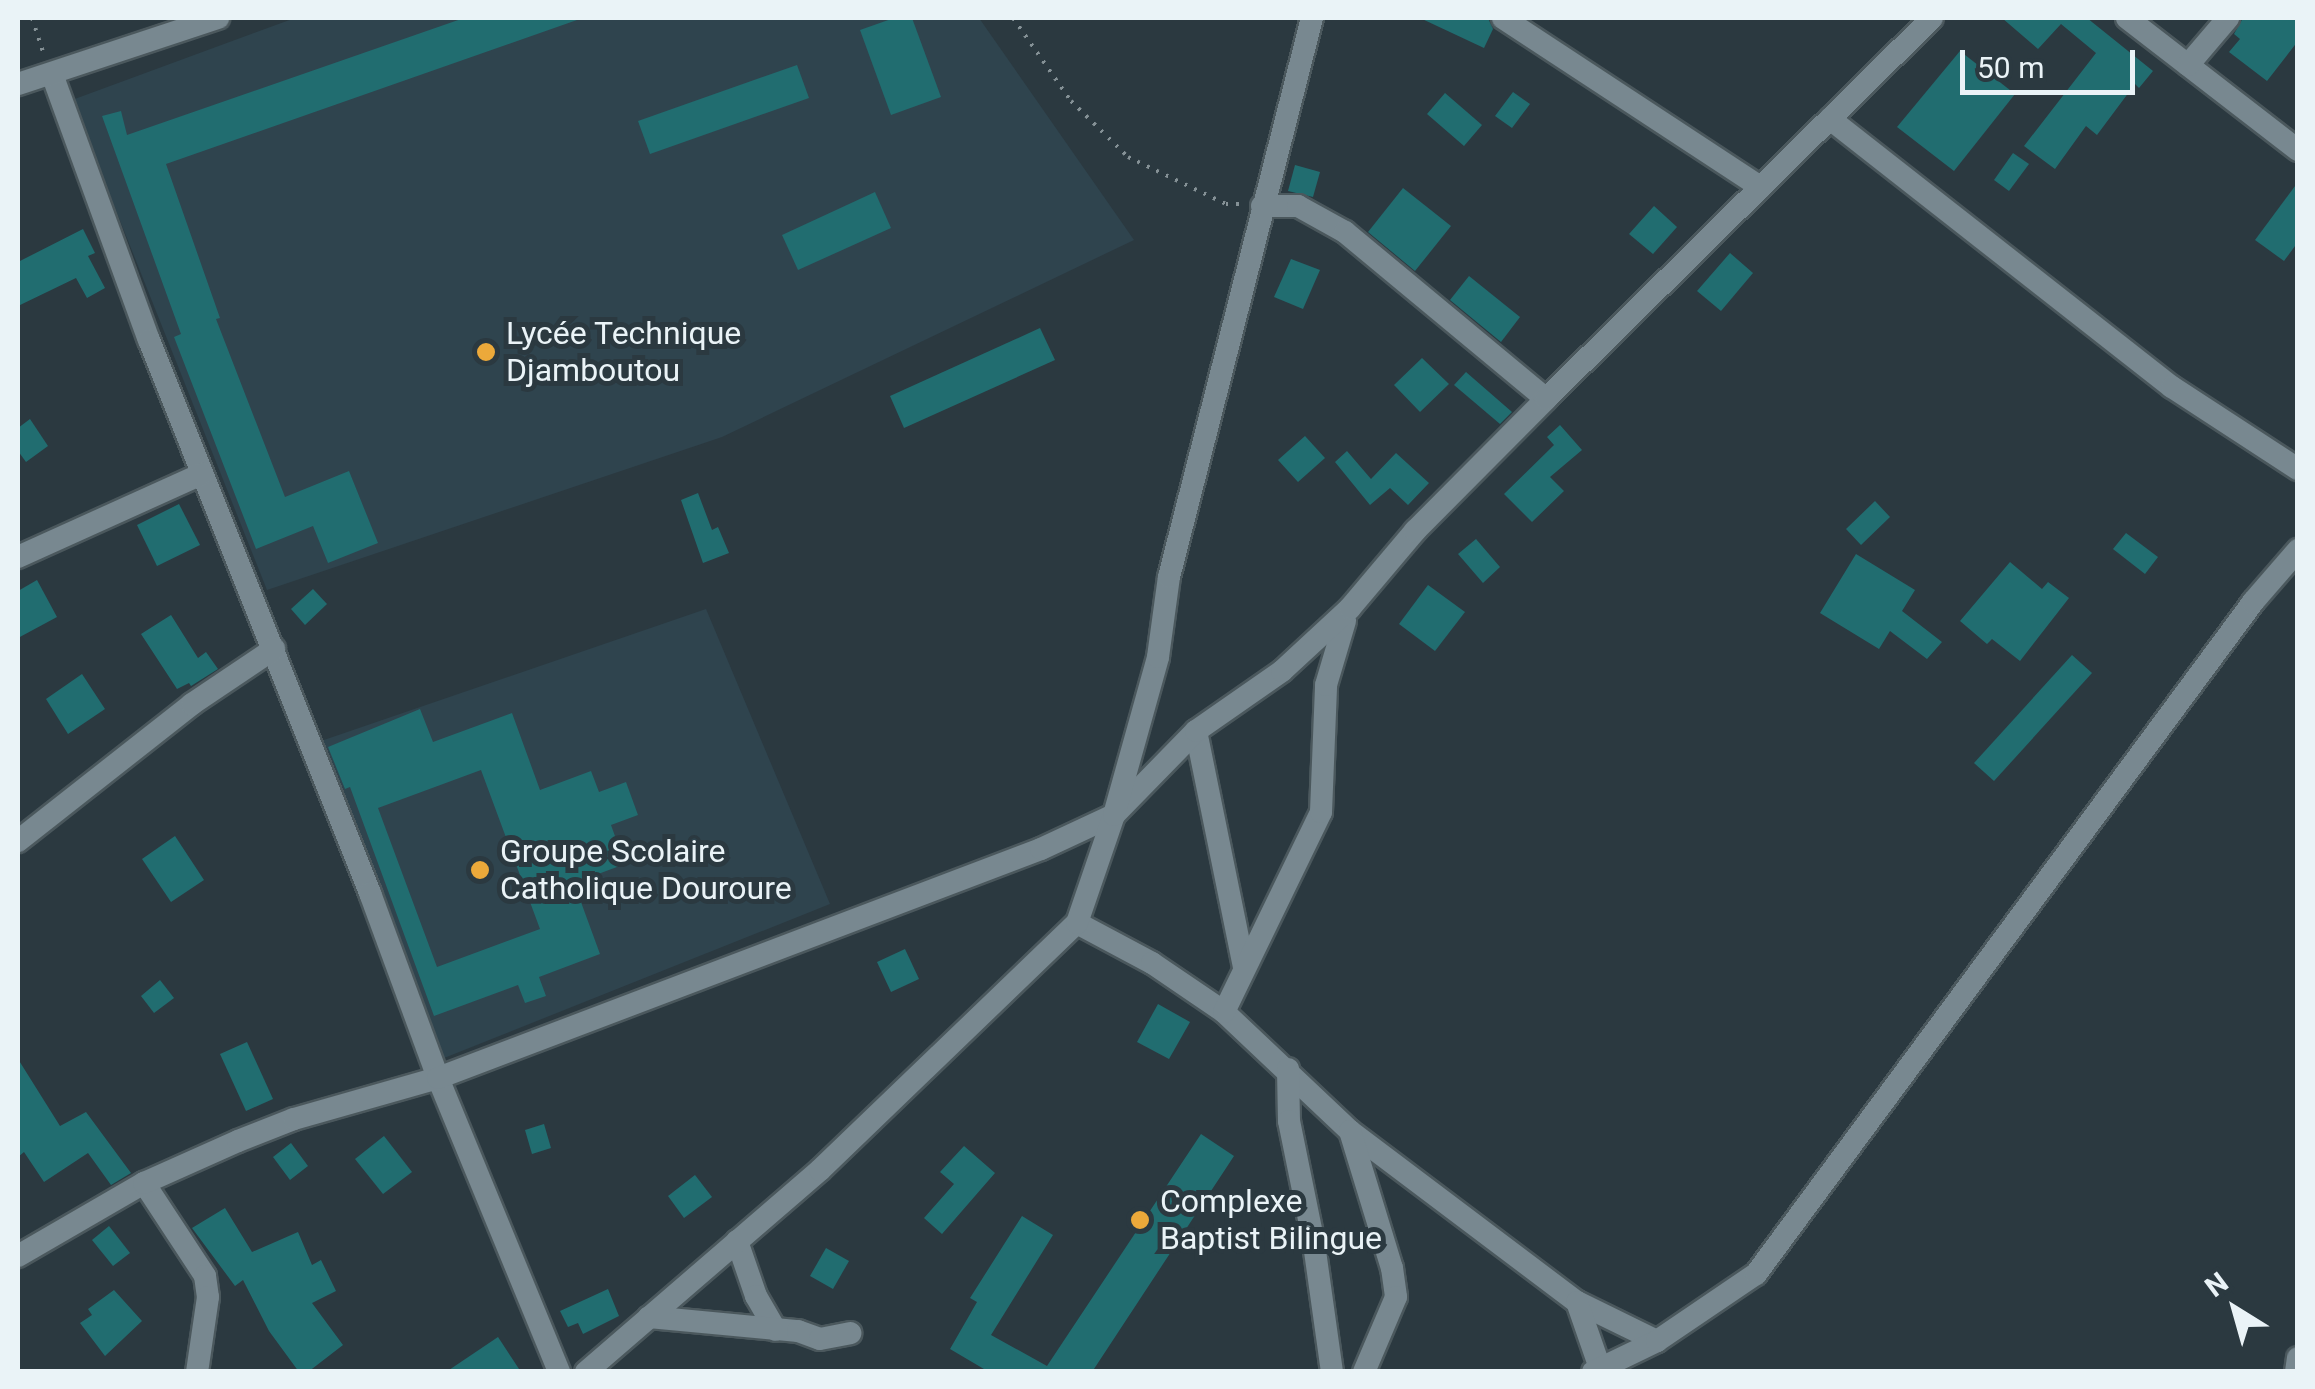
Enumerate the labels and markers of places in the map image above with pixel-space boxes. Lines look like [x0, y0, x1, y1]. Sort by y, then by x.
place label: Lycée Technique Djamboutou [506, 315, 742, 390]
marker: Lycée Technique Djamboutou [475, 341, 497, 363]
place label: Groupe Scolaire Catholique Douroure [500, 833, 792, 908]
marker: Groupe Scolaire Catholique Douroure [469, 859, 491, 881]
place label: Complexe Baptist Bilingue [1160, 1183, 1382, 1258]
marker: Complexe Baptist Bilingue [1129, 1209, 1151, 1231]

